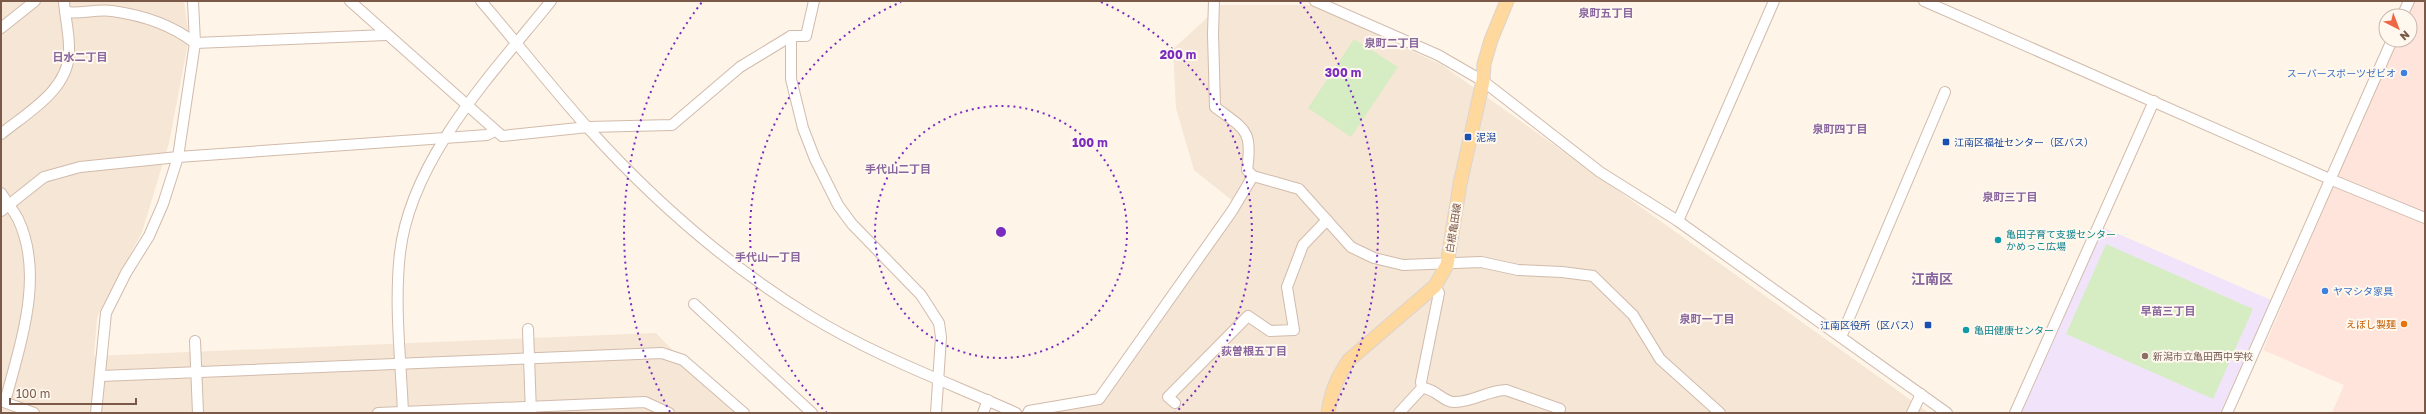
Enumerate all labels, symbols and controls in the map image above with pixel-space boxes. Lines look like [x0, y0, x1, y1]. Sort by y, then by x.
district label: 泉町五丁目 [1579, 6, 1634, 19]
north arrow [2378, 8, 2418, 48]
text: N [2398, 28, 2412, 43]
district label: 泉町二丁目 [1365, 36, 1420, 49]
text: 200 m [1160, 47, 1196, 62]
district label: 日水二丁目 [53, 50, 108, 63]
text: 300 m [1325, 65, 1361, 80]
place label: スーパースポーツゼビオ [2287, 67, 2396, 79]
marker: スーパースポーツゼビオ [2399, 68, 2409, 78]
district label: 泉町四丁目 [1813, 122, 1868, 135]
place label: 泥潟 [1476, 131, 1496, 143]
marker: 泥潟 [1463, 132, 1473, 142]
text: 100 m [1072, 135, 1108, 150]
place label: 江南区福祉センター（区バス） [1954, 136, 2094, 148]
marker: 江南区福祉センター（区バス） [1941, 137, 1951, 147]
district label: 手代山二丁目 [865, 162, 931, 175]
district label: 泉町三丁目 [1983, 190, 2038, 203]
street label: 白根亀田線 [1443, 202, 1463, 254]
centre of rings [994, 225, 1008, 239]
place label: 亀田子育て支援センター かめっこ広場 [2006, 228, 2116, 252]
marker: 亀田子育て支援センター かめっこ広場 [1993, 235, 2003, 245]
district label: 手代山一丁目 [735, 250, 801, 263]
district label: 江南区 [1911, 270, 1953, 287]
place label: ヤマシタ家具 [2333, 285, 2393, 297]
marker: ヤマシタ家具 [2320, 286, 2330, 296]
district label: 早苗三丁目 [2141, 304, 2196, 317]
district label: 泉町一丁目 [1680, 312, 1735, 325]
place label: えぼし製麺 [2346, 318, 2396, 330]
place label: 江南区役所（区バス） [1820, 319, 1920, 331]
marker: えぼし製麺 [2399, 319, 2409, 329]
marker: 江南区役所（区バス） [1923, 320, 1933, 330]
place label: 亀田健康センター [1974, 324, 2054, 336]
marker: 亀田健康センター [1961, 325, 1971, 335]
district label: 荻曽根五丁目 [1221, 344, 1287, 357]
place label: 新潟市立亀田西中学校 [2153, 350, 2253, 362]
marker: 新潟市立亀田西中学校 [2140, 351, 2150, 361]
scale bar [10, 380, 136, 406]
text: 100 m [16, 386, 50, 401]

